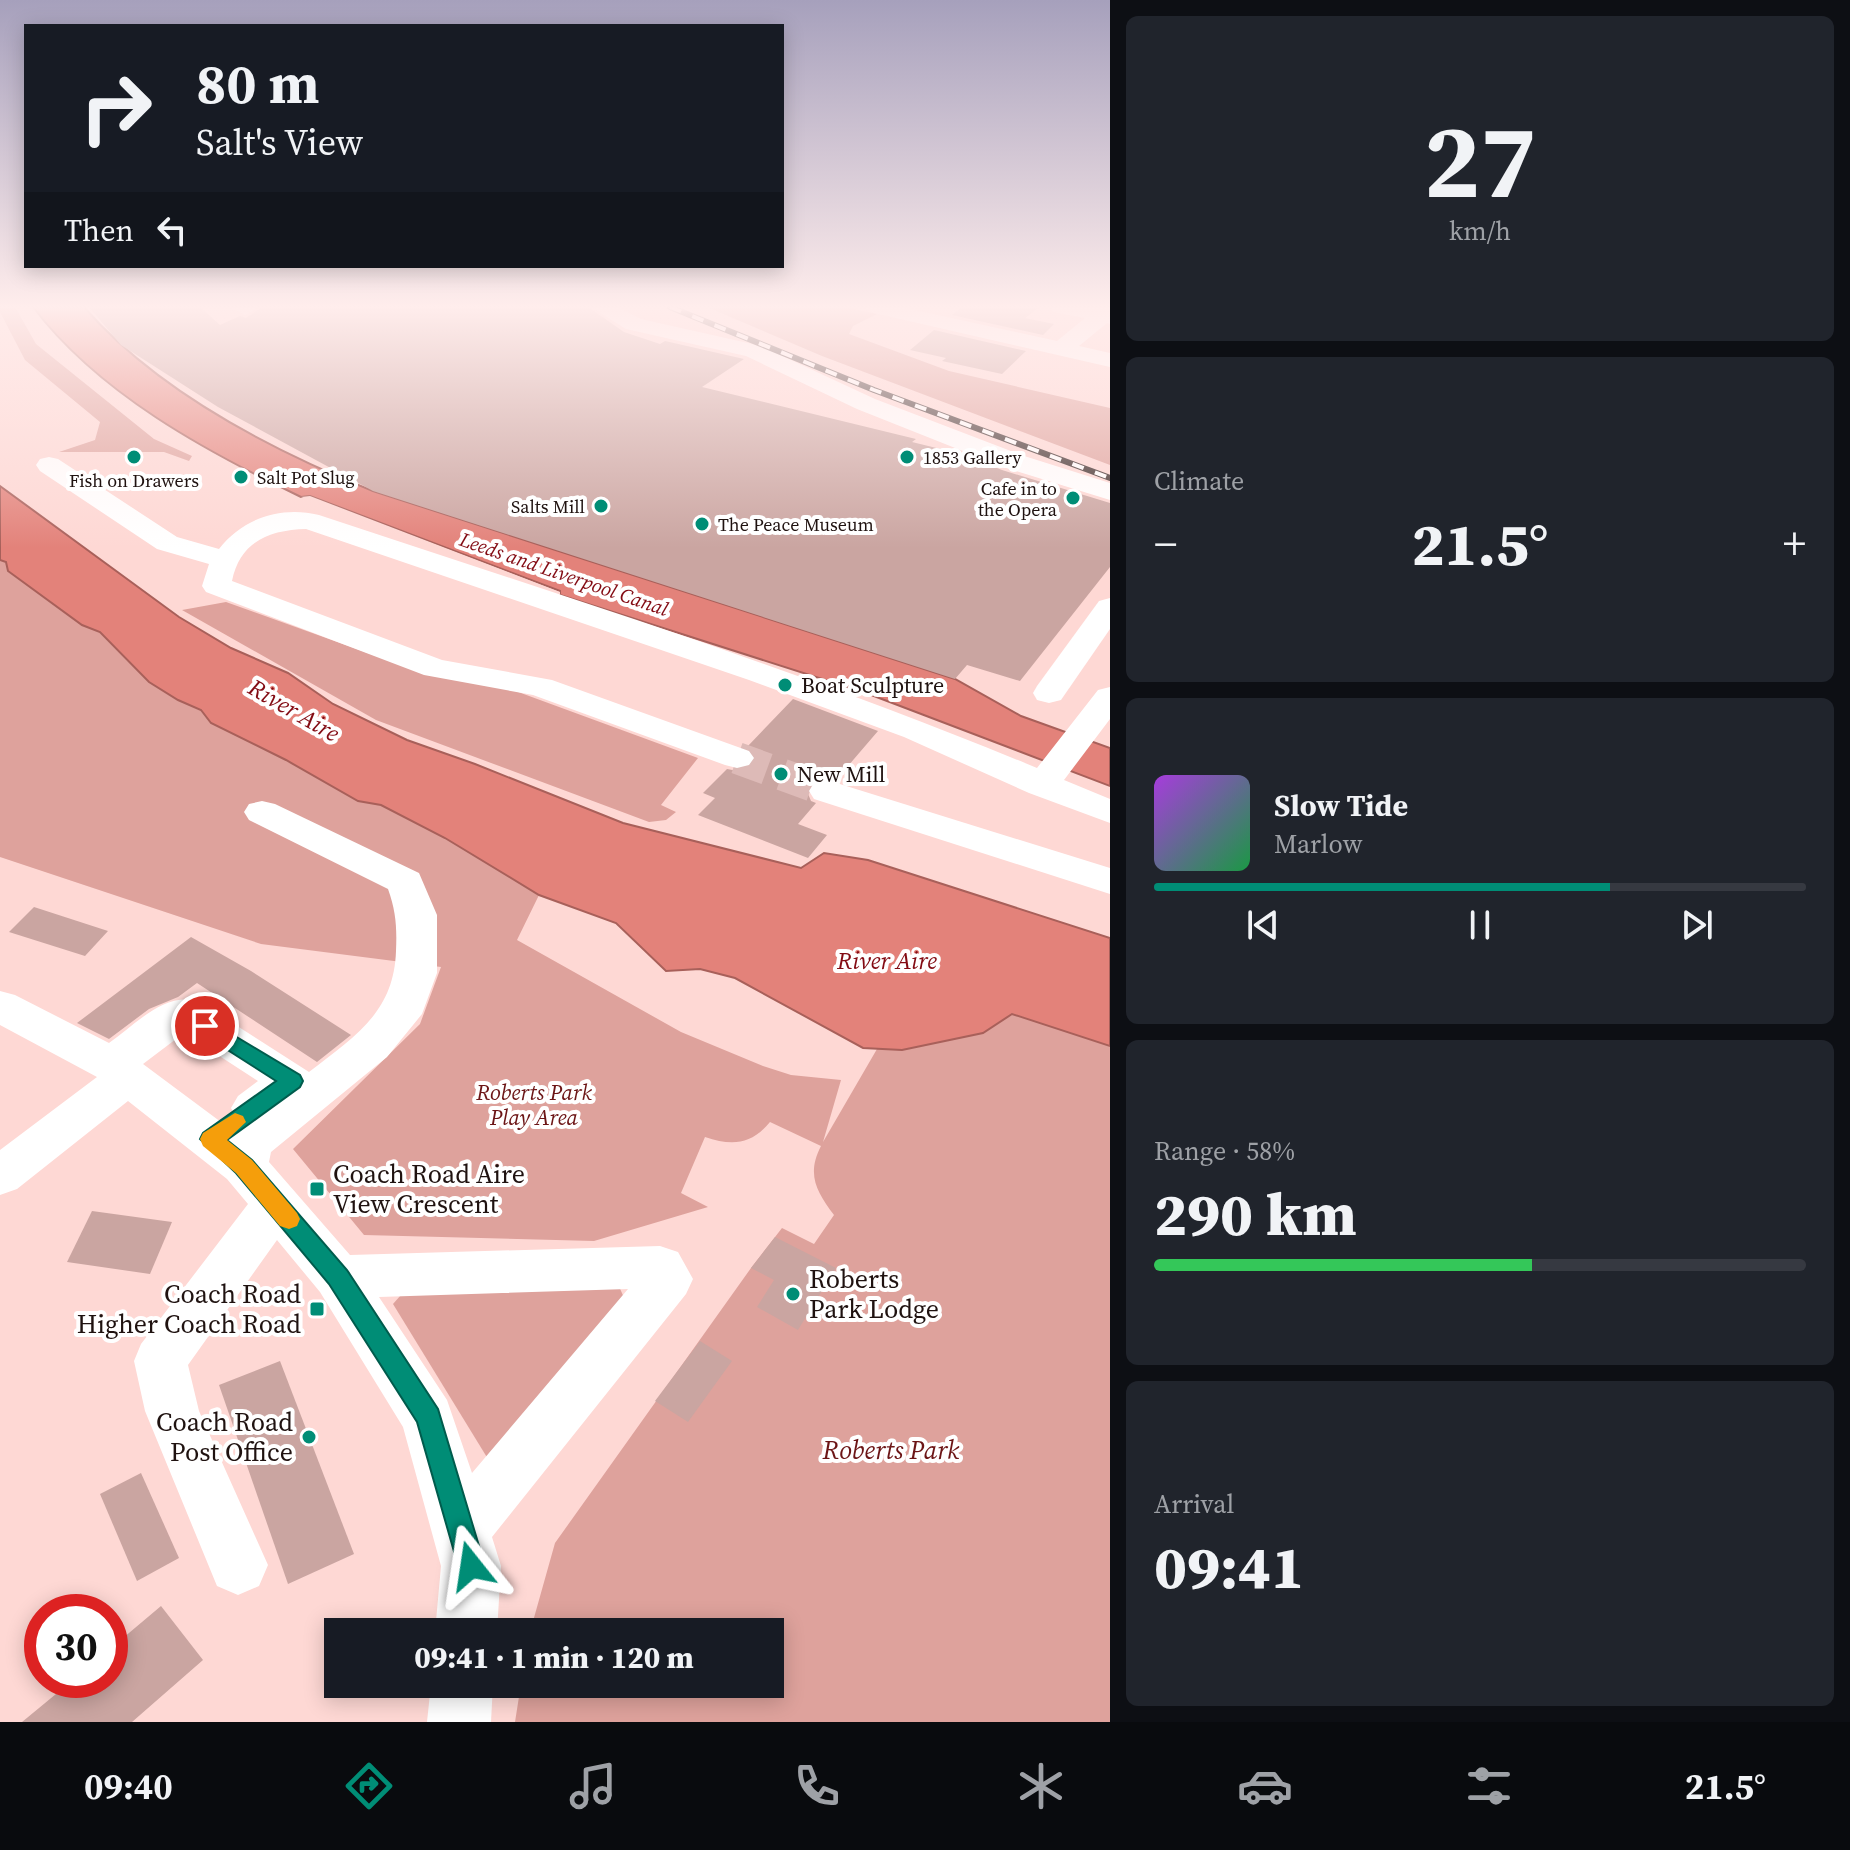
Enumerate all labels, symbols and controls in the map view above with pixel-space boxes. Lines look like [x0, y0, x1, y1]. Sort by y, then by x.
text: 80 m [196, 45, 319, 122]
icon: right [64, 56, 168, 160]
text: 27 [1424, 89, 1536, 232]
text: Salt's View [196, 118, 363, 167]
icon: left [150, 208, 194, 252]
text: Then [64, 210, 134, 251]
text: km/h [1449, 213, 1511, 249]
place label: 1853 Gallery [923, 445, 1022, 470]
marker: Fish on Drawers [125, 448, 143, 466]
marker: 1853 Gallery [898, 448, 916, 466]
text: Climate [1154, 463, 1244, 499]
place label: Salt Pot Slug [257, 465, 355, 490]
place label: Fish on Drawers [69, 468, 199, 493]
marker: Salt Pot Slug [232, 468, 250, 486]
place label: Cafe in to the Opera [978, 476, 1058, 522]
marker: Cafe in to the Opera [1064, 489, 1082, 507]
place label: Salts Mill [511, 494, 585, 519]
marker: Salts Mill [592, 497, 610, 515]
text: 21.5° [1412, 503, 1548, 585]
place label: The Peace Museum [718, 512, 874, 537]
text: − [1154, 513, 1177, 574]
text: + [1783, 513, 1806, 574]
marker: The Peace Museum [693, 515, 711, 533]
water label: Leeds and Liverpool Canal [455, 525, 673, 623]
water label: River Aire [242, 670, 346, 749]
place label: Boat Sculpture [801, 670, 944, 700]
marker: Boat Sculpture [776, 676, 794, 694]
place label: New Mill [797, 759, 885, 789]
marker: New Mill [772, 765, 790, 783]
text: Slow Tide [1274, 785, 1408, 826]
text: Marlow [1274, 826, 1363, 862]
icon: previous [1241, 903, 1285, 947]
icon: pause [1458, 903, 1502, 947]
icon: next [1675, 903, 1719, 947]
water label: River Aire [836, 944, 937, 977]
pin [171, 992, 239, 1060]
icon: arrive [183, 1004, 227, 1048]
park label: Roberts Park Play Area [475, 1077, 592, 1132]
text: Range · 58% [1154, 1133, 1295, 1169]
place label: Coach Road Aire View Crescent [333, 1156, 525, 1222]
text: 290 km [1154, 1173, 1357, 1255]
marker: Coach Road Aire View Crescent [308, 1180, 326, 1198]
place label: Roberts Park Lodge [809, 1261, 939, 1327]
place label: Coach Road Higher Coach Road [77, 1276, 301, 1342]
marker: Roberts Park Lodge [784, 1285, 802, 1303]
marker: Coach Road Higher Coach Road [308, 1300, 326, 1318]
place label: Coach Road Post Office [156, 1404, 293, 1470]
marker: Coach Road Post Office [300, 1428, 318, 1446]
park label: Roberts Park [822, 1432, 960, 1468]
text: Arrival [1154, 1486, 1234, 1522]
position arrow [429, 1524, 513, 1608]
text: 09:41 [1154, 1526, 1304, 1608]
speed limit sign: 30 [24, 1594, 128, 1698]
text: 09:41 · 1 min · 120 m [414, 1637, 694, 1678]
icon: directions [341, 1758, 397, 1814]
icon: music [565, 1758, 621, 1814]
icon: phone [789, 1758, 845, 1814]
icon: climate [1013, 1758, 1069, 1814]
icon: car [1237, 1758, 1293, 1814]
icon: filters [1461, 1758, 1517, 1814]
text: 09:40 [84, 1762, 173, 1811]
text: 21.5° [1685, 1762, 1766, 1811]

